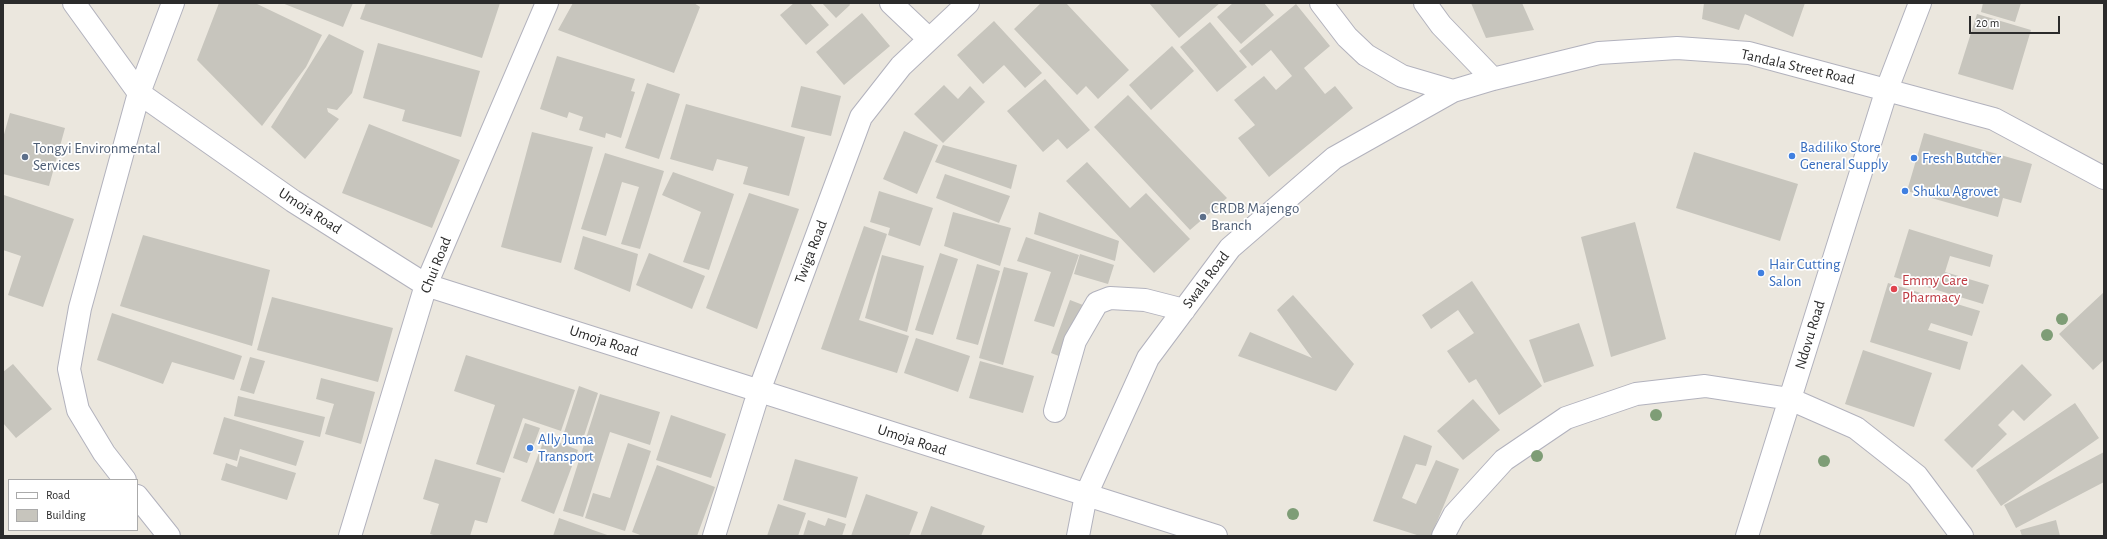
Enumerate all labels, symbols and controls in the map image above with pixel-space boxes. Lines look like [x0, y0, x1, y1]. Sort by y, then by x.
scale bar [1971, 8, 2062, 34]
text: 20 m [1976, 17, 1999, 29]
street label: Tandala Street Road [1739, 45, 1857, 89]
place label: Badiliko Store General Supply [1800, 138, 1888, 173]
place label: Tongyi Environmental Services [33, 139, 160, 174]
place label: Fresh Butcher [1922, 149, 2001, 167]
marker: Badiliko Store General Supply [1787, 151, 1797, 161]
marker: Tongyi Environmental Services [20, 152, 30, 162]
marker: Fresh Butcher [1909, 153, 1919, 163]
place label: Shuku Agrovet [1913, 182, 1998, 200]
street label: Umoja Road [275, 184, 345, 238]
marker: Shuku Agrovet [1900, 186, 1910, 196]
place label: CRDB Majengo Branch [1211, 199, 1299, 234]
marker: CRDB Majengo Branch [1198, 212, 1208, 222]
street label: Twiga Road [791, 218, 831, 286]
street label: Chui Road [417, 234, 455, 296]
street label: Swala Road [1179, 248, 1233, 312]
place label: Hair Cutting Salon [1769, 255, 1840, 290]
marker: Hair Cutting Salon [1756, 268, 1766, 278]
place label: Emmy Care Pharmacy [1902, 271, 1968, 306]
marker: Emmy Care Pharmacy [1889, 284, 1899, 294]
street label: Ndovu Road [1791, 298, 1829, 372]
street label: Umoja Road [567, 321, 641, 361]
street label: Umoja Road [875, 420, 949, 460]
place label: Ally Juma Transport [538, 430, 594, 465]
marker: Ally Juma Transport [525, 443, 535, 453]
legend [8, 479, 138, 531]
text: Road [46, 489, 70, 501]
text: Building [46, 509, 86, 521]

